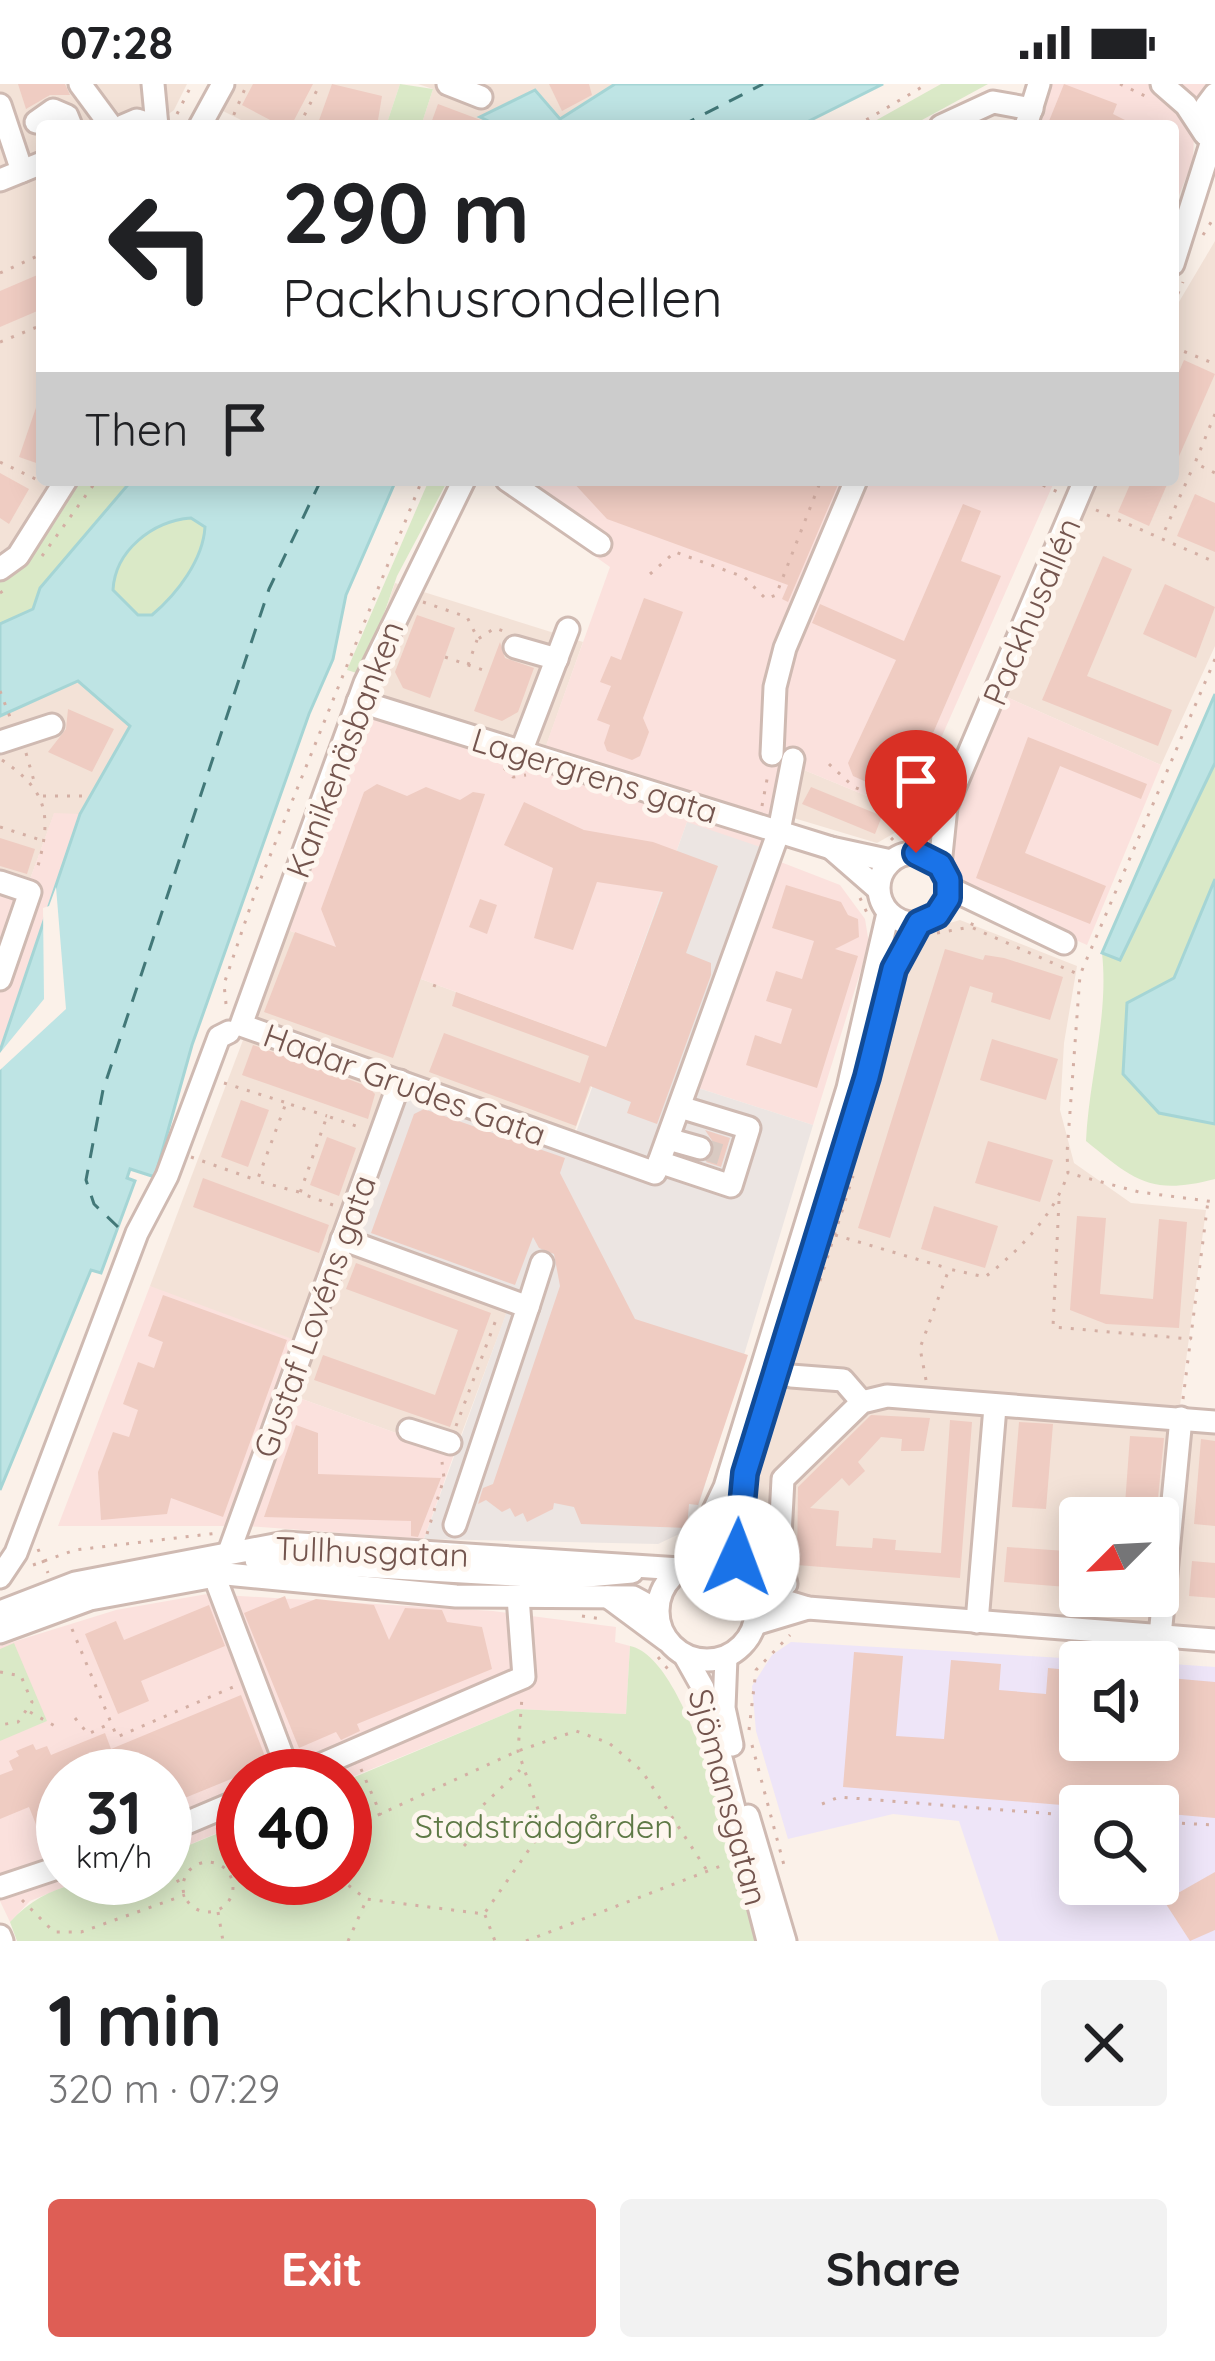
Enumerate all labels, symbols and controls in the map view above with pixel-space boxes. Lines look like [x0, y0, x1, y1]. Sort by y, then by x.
text: 07:28 [60, 14, 173, 70]
text: 290 m [282, 159, 530, 264]
icon: left [84, 168, 240, 324]
text: Packhusrondellen [282, 263, 723, 331]
icon: arrive [212, 396, 278, 462]
text: Then [84, 401, 188, 457]
street label: Packhusallén [973, 511, 1089, 711]
street label: Kanikenäsbanken [276, 615, 412, 883]
street label: Lagergrens gata [467, 718, 723, 832]
pin [865, 730, 967, 853]
icon: arrive [883, 748, 949, 814]
street label: Hadar Grudes Gata [258, 1014, 552, 1154]
street label: Gustaf Lovéns gata [244, 1169, 384, 1463]
position arrow [674, 1495, 800, 1621]
north arrow [1059, 1497, 1179, 1617]
map controls [1059, 1497, 1179, 1905]
street label: Tullhusgatan [275, 1527, 469, 1575]
button: sound [1059, 1641, 1179, 1761]
street label: Sjömansgatan [680, 1684, 778, 1910]
speed limit sign: 40 [216, 1749, 372, 1905]
text: 31 [86, 1774, 142, 1849]
button: search [1059, 1785, 1179, 1905]
park label: Stadsträdgården [415, 1805, 673, 1846]
text: km/h [76, 1838, 152, 1876]
text: 1 min [48, 1974, 222, 2064]
button: close [1041, 1980, 1167, 2106]
text: 320 m · 07:29 [48, 2064, 280, 2113]
button: Exit [48, 2199, 596, 2337]
button: Share [620, 2199, 1167, 2337]

